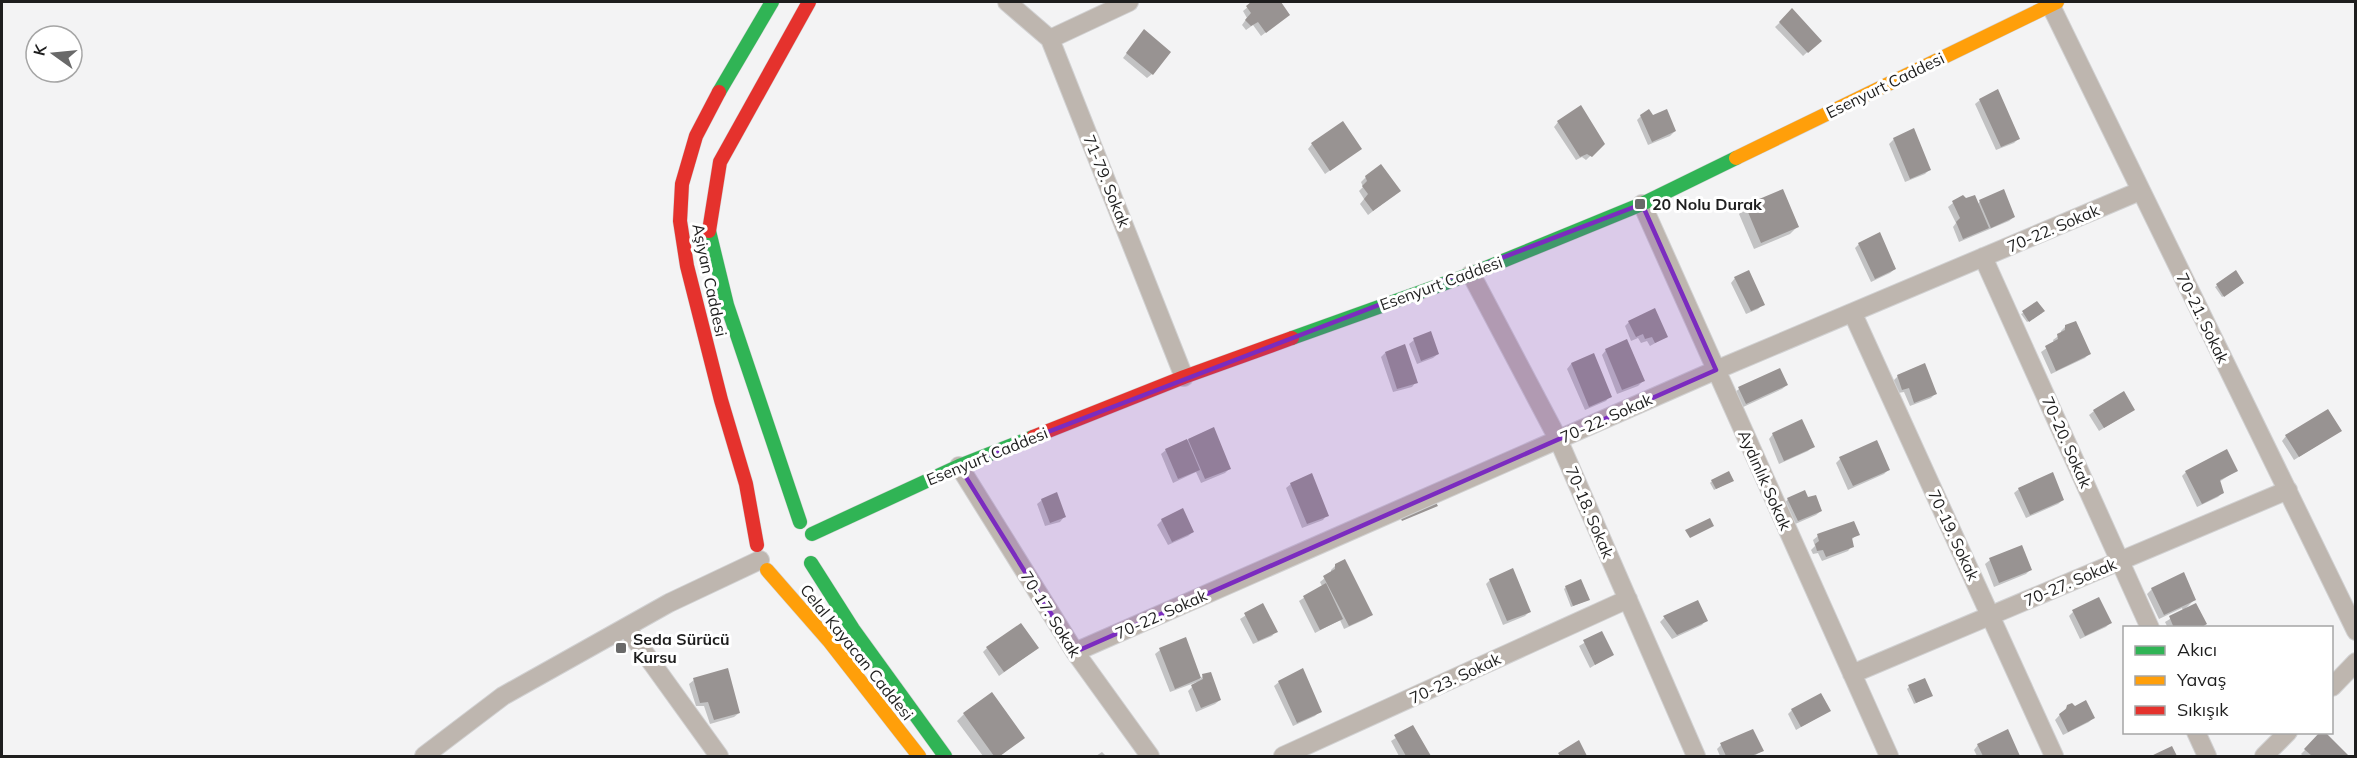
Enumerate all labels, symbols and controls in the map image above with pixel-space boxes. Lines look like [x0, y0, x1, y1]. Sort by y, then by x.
north arrow [24, 24, 84, 84]
text: K [28, 41, 51, 58]
street label: Esenyurt Caddesi [1823, 48, 1947, 122]
street label: 71-79. Sokak [1079, 132, 1135, 231]
place label: 20 Nolu Durak [1652, 194, 1763, 214]
marker: 20 Nolu Durak [1633, 197, 1647, 211]
street label: 70-22. Sokak [2004, 199, 2103, 256]
street label: Aşiyan Caddesi [688, 222, 732, 338]
street label: Esenyurt Caddesi [1377, 252, 1505, 314]
street label: 70-21. Sokak [2172, 269, 2234, 367]
street label: 70-22. Sokak [1557, 389, 1656, 447]
street label: 70-20. Sokak [2038, 393, 2096, 492]
street label: Esenyurt Caddesi [924, 423, 1050, 489]
street label: Aydınlık Sokak [1734, 427, 1796, 534]
street label: 70-18. Sokak [1562, 463, 1619, 562]
street label: 70-19. Sokak [1924, 486, 1984, 584]
street label: 70-27. Sokak [2021, 553, 2120, 610]
street label: 70-17. Sokak [1017, 567, 1086, 662]
street label: Celal Kayacan Caddesi [796, 580, 918, 724]
street label: 70-22. Sokak [1112, 585, 1211, 643]
legend [2123, 626, 2333, 734]
place label: Seda Sürücü Kursu [633, 629, 730, 667]
text: Akıcı [2177, 638, 2217, 661]
marker: Seda Sürücü Kursu [614, 641, 628, 655]
street label: 70-23. Sokak [1406, 648, 1504, 708]
text: Yavaş [2176, 668, 2226, 691]
text: Sıkışık [2177, 698, 2229, 721]

